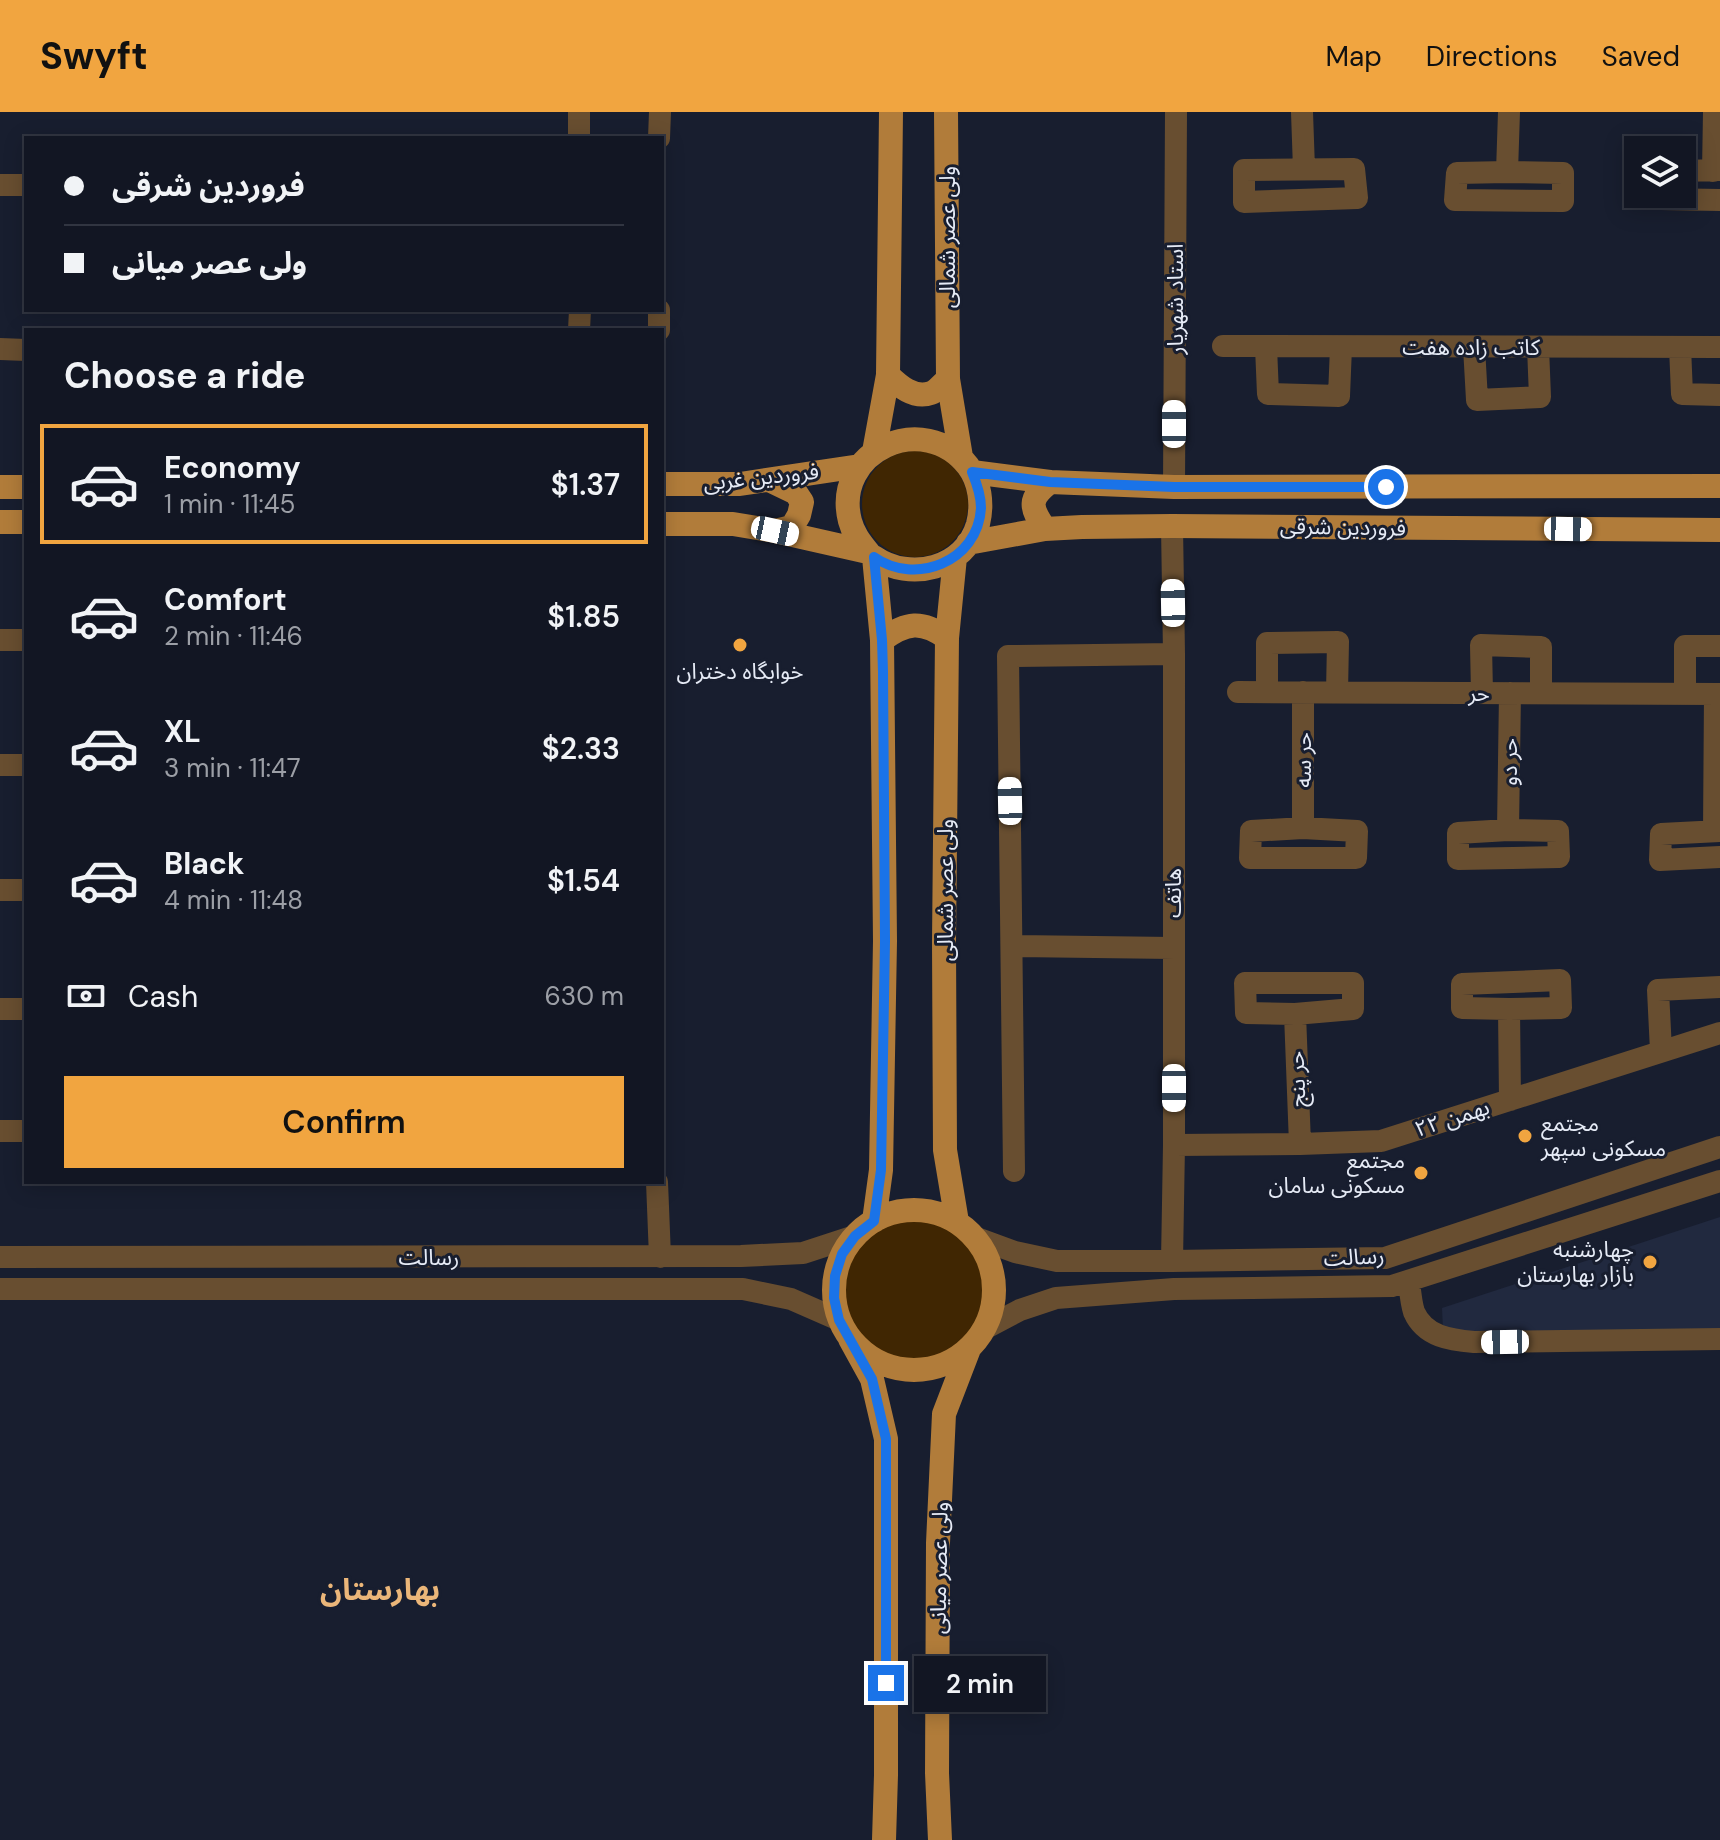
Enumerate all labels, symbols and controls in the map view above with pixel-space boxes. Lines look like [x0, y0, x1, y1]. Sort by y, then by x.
text: Swyft [40, 31, 148, 81]
text: Map [1325, 38, 1382, 75]
text: Directions [1426, 38, 1558, 75]
text: Saved [1602, 38, 1680, 75]
map controls [1624, 136, 1696, 208]
button: layers [1624, 136, 1696, 208]
text: فروردین شرقی [112, 166, 305, 205]
street label: ولی عصر شمالی [933, 166, 962, 308]
text: ولی عصر میانی [112, 243, 307, 282]
street label: استاد شهریار [1161, 244, 1190, 355]
street label: کاتب زاده هفت [1402, 333, 1541, 362]
text: Choose a ride [64, 352, 305, 399]
car [1162, 400, 1186, 448]
icon: car [68, 448, 140, 520]
text: Economy [164, 448, 301, 487]
street label: فروردین غربی [702, 457, 820, 497]
text: $1.37 [551, 465, 620, 504]
route start [1368, 469, 1404, 505]
text: 1 min · 11:45 [164, 487, 295, 521]
street label: فروردین شرقی [1280, 511, 1406, 543]
car [749, 514, 801, 548]
car [1544, 517, 1592, 541]
car [1161, 579, 1185, 627]
icon: car [68, 580, 140, 652]
text: Comfort [164, 580, 287, 619]
text: $1.85 [547, 597, 620, 636]
text: 2 min · 11:46 [164, 619, 303, 653]
marker: خوابگاه دختران [731, 636, 749, 654]
place label: خوابگاه دختران [677, 657, 804, 686]
street label: حر [1467, 679, 1490, 708]
icon: car [68, 712, 140, 784]
text: XL [164, 712, 201, 751]
text: $2.33 [542, 729, 620, 768]
street label: حر سه [1289, 732, 1318, 788]
street label: حر دو [1495, 738, 1524, 786]
text: 3 min · 11:47 [164, 751, 301, 785]
car [998, 777, 1022, 825]
street label: ولی عصر شمالی [931, 819, 960, 961]
icon: car [68, 844, 140, 916]
text: Black [164, 844, 244, 883]
text: $1.54 [547, 861, 620, 900]
street label: هاتف [1159, 868, 1188, 918]
text: 4 min · 11:48 [164, 883, 303, 917]
icon: cash [64, 974, 108, 1018]
text: Cash [128, 977, 198, 1016]
text: 630 m [544, 979, 624, 1013]
street label: حر پنج [1282, 1050, 1314, 1107]
car [1162, 1064, 1186, 1112]
button: Confirm [64, 1076, 624, 1168]
street label: ۲۲ بهمن [1411, 1092, 1493, 1144]
place label: مجتمع مسکونی سپهر [1540, 1109, 1666, 1163]
marker: مجتمع مسکونی سپهر [1516, 1127, 1534, 1145]
place label: مجتمع مسکونی سامان [1269, 1146, 1405, 1200]
marker: مجتمع مسکونی سامان [1412, 1164, 1430, 1182]
place label: چهارشنبه بازار بهارستان [1517, 1235, 1634, 1289]
street label: رسالت [1323, 1241, 1385, 1273]
street label: رسالت [399, 1243, 459, 1272]
marker: چهارشنبه بازار بهارستان [1641, 1253, 1659, 1271]
car [1481, 1330, 1529, 1354]
street label: ولی عصر میانی [923, 1502, 955, 1634]
district label: بهارستان [320, 1570, 440, 1609]
callout: 2 min [914, 1655, 1046, 1711]
route end [868, 1665, 904, 1701]
text: 2 min [946, 1667, 1014, 1701]

